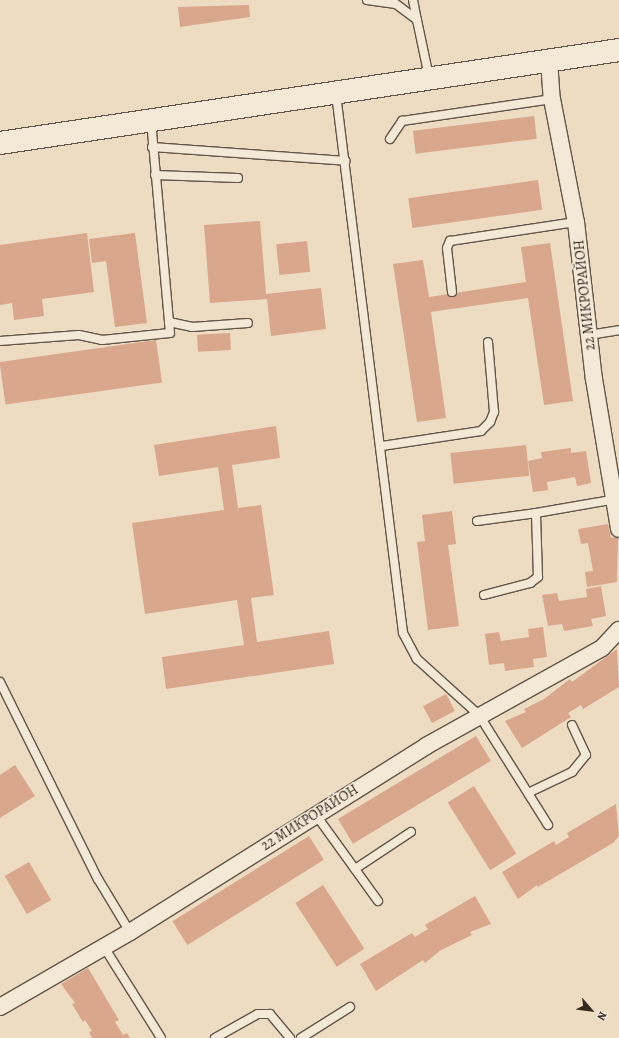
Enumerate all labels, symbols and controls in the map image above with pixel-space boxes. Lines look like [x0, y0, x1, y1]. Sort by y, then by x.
street label: 22 МИКРОРАЙОН [571, 239, 599, 351]
street label: 22 МИКРОРАЙОН [258, 781, 362, 855]
north arrow [571, 990, 611, 1030]
text: N [594, 1009, 611, 1023]

